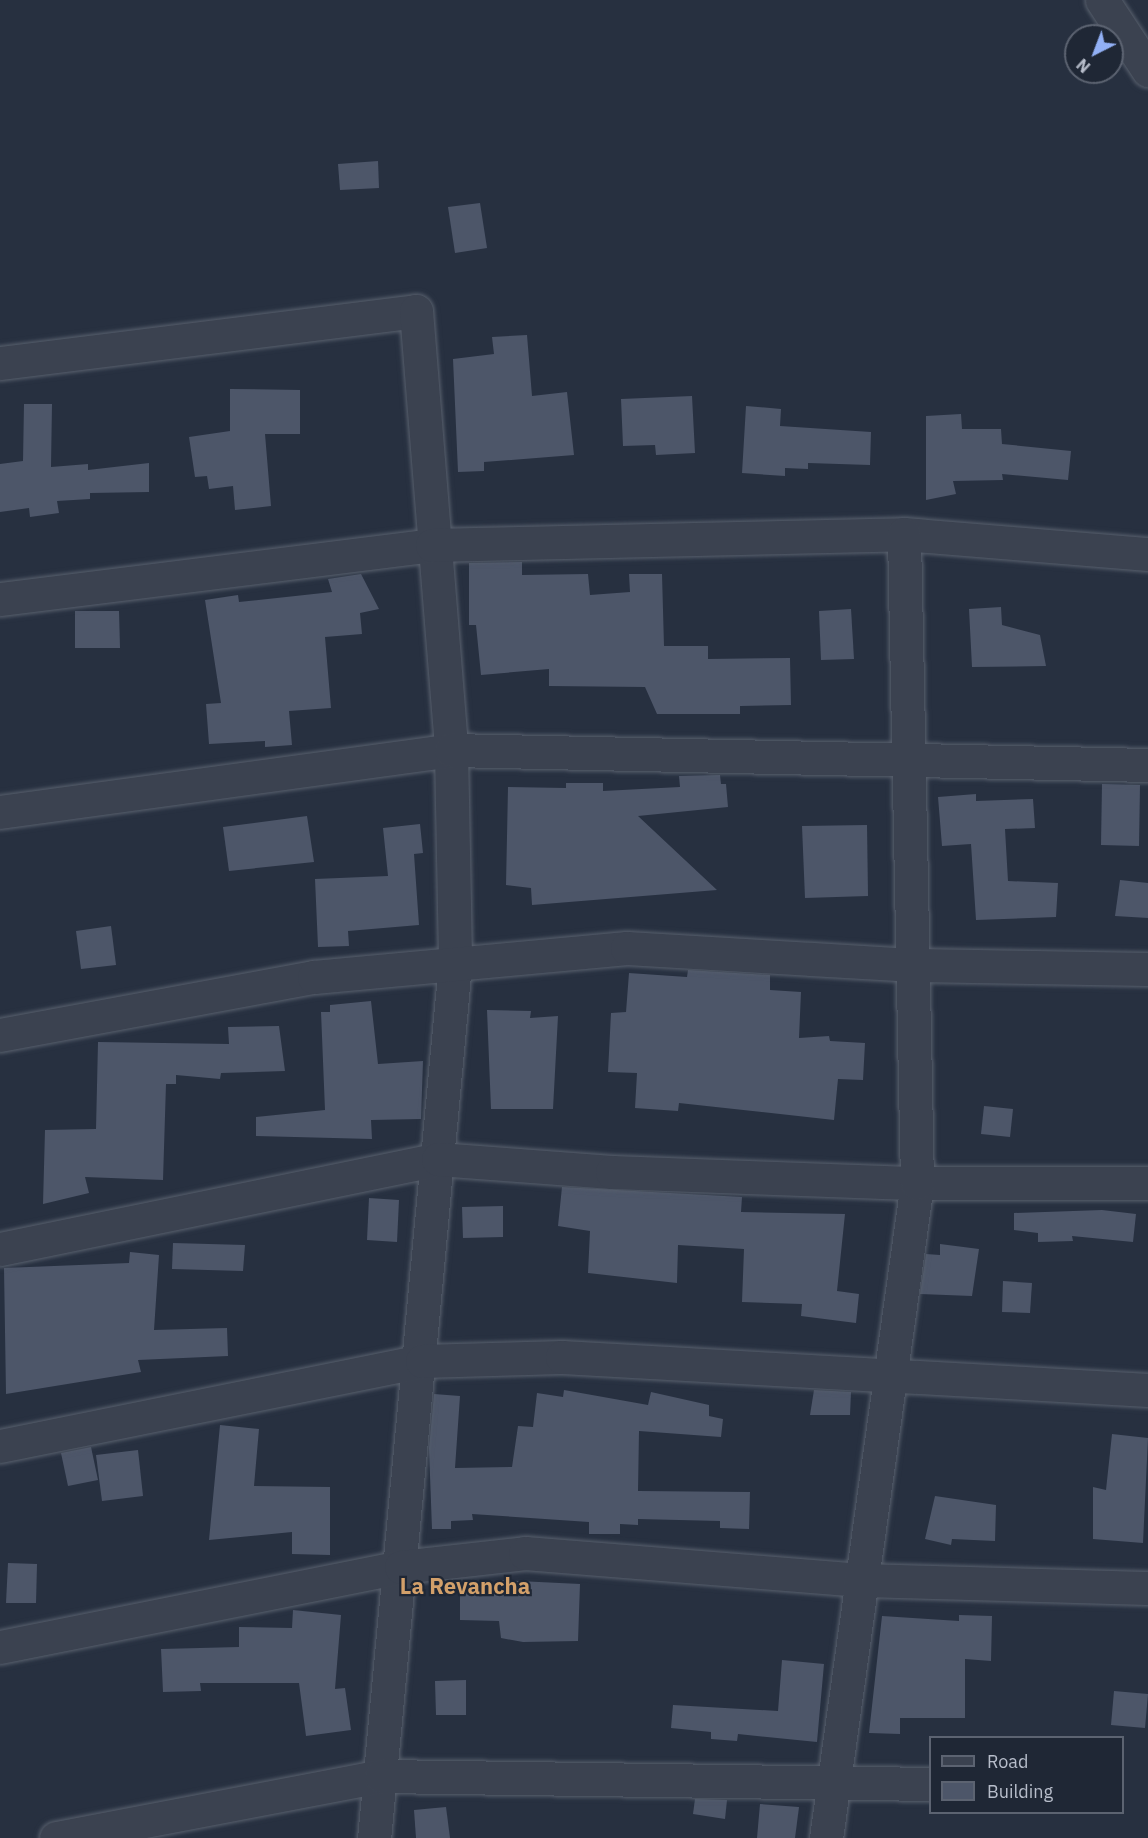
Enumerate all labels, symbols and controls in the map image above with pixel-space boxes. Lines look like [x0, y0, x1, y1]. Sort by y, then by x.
north arrow [1064, 24, 1124, 84]
text: N [1072, 55, 1094, 77]
district label: La Revancha [400, 1573, 530, 1599]
legend [929, 1736, 1124, 1814]
text: Road [987, 1750, 1028, 1773]
text: Building [987, 1780, 1053, 1803]

